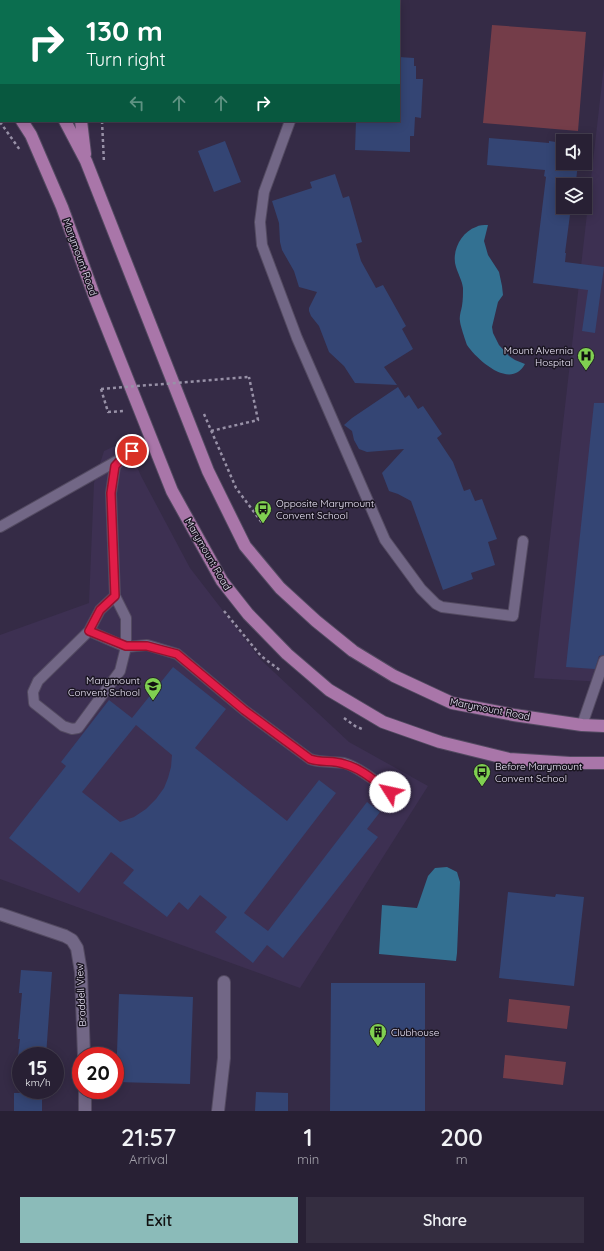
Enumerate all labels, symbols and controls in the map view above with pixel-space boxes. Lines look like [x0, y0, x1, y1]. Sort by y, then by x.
text: 130 m [86, 13, 163, 48]
icon: right [20, 16, 72, 68]
text: Turn right [86, 48, 166, 71]
icon: left [126, 92, 148, 114]
icon: ahead [168, 92, 190, 114]
icon: ahead [210, 92, 232, 114]
icon: right [252, 92, 274, 114]
map controls [556, 134, 592, 214]
button: sound [556, 134, 592, 170]
button: layers [556, 178, 592, 214]
street label: Marymount Road [60, 217, 100, 297]
place label: Mount Alvernia Hospital [504, 344, 573, 369]
hospital icon: Mount Alvernia Hospital [576, 346, 596, 371]
pin [115, 434, 149, 468]
icon: arrive [121, 440, 143, 462]
place label: Opposite Marymount Convent School [276, 497, 375, 522]
bus stop icon: Opposite Marymount Convent School [253, 499, 273, 524]
street label: Marymount Road [182, 515, 234, 593]
place label: Marymount Convent School [68, 674, 141, 699]
school or university icon: Marymount Convent School [143, 676, 163, 701]
street label: Marymount Road [449, 695, 531, 723]
place label: Before Marymount Convent School [495, 760, 583, 785]
bus stop icon: Before Marymount Convent School [472, 762, 492, 787]
position arrow [369, 771, 411, 813]
street label: Braddell View [73, 963, 89, 1027]
building icon: Clubhouse [368, 1022, 388, 1047]
place label: Clubhouse [391, 1026, 440, 1039]
speed limit sign: 20 [72, 1047, 124, 1099]
text: 15 [28, 1055, 48, 1080]
text: km/h [25, 1076, 51, 1089]
text: 21:57 [121, 1122, 176, 1152]
text: 1 [304, 1122, 313, 1152]
text: 200 [440, 1122, 483, 1152]
text: Arrival [129, 1151, 168, 1167]
text: min [297, 1151, 319, 1167]
text: m [456, 1151, 468, 1167]
button: Exit [20, 1197, 298, 1243]
button: Share [306, 1197, 584, 1243]

